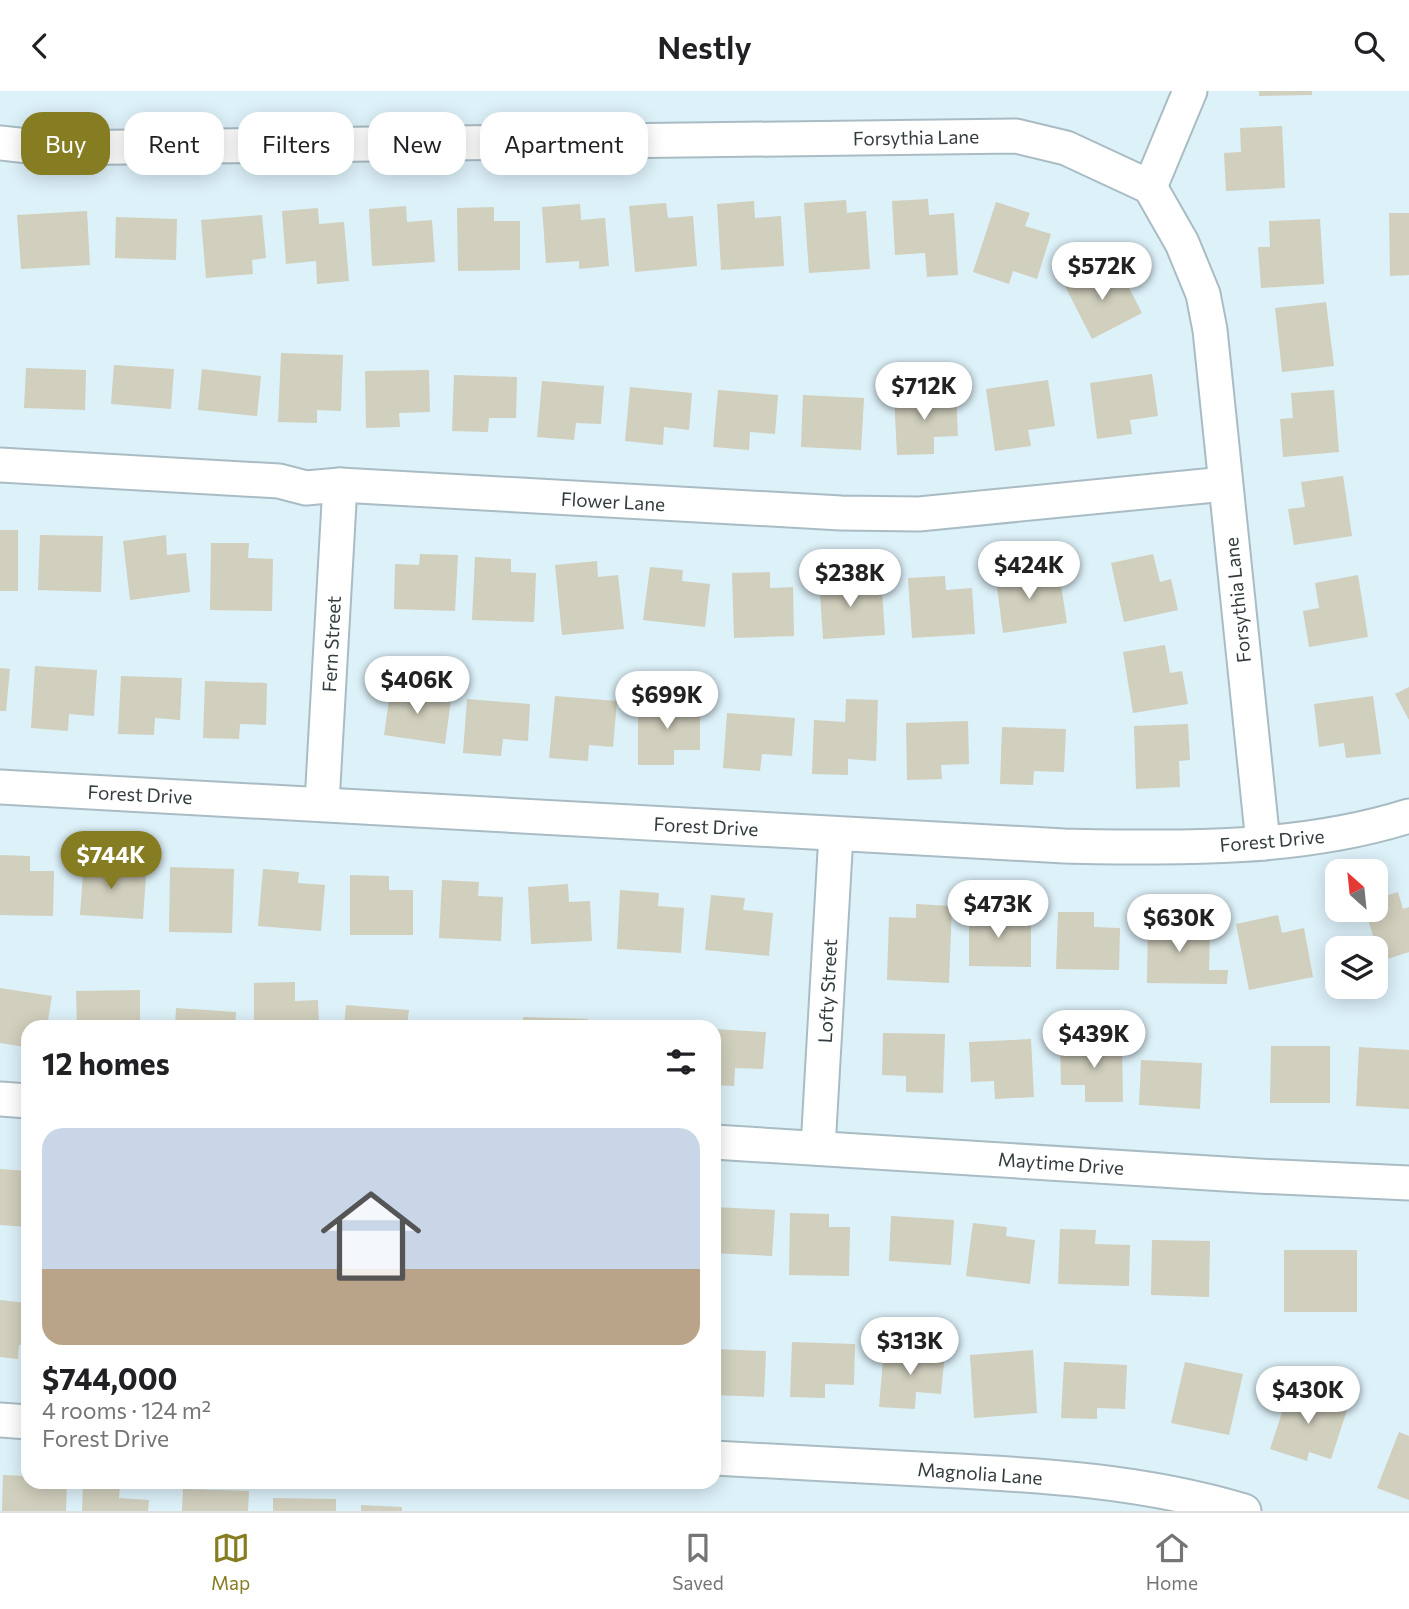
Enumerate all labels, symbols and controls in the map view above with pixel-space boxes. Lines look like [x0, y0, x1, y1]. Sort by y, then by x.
text: Nestly [657, 26, 752, 66]
icon: back [21, 27, 59, 65]
icon: search [1350, 27, 1388, 65]
chip: Buy [21, 112, 110, 175]
chip: Rent [124, 112, 224, 175]
chip: Filters [238, 112, 354, 175]
chip: New [368, 112, 466, 175]
chip: Apartment [480, 112, 648, 175]
street label: Forsythia Lane [853, 124, 979, 150]
pin: $572K [1053, 243, 1151, 302]
text: $572K [1068, 251, 1136, 279]
pin: $712K [875, 363, 973, 422]
text: $712K [891, 371, 957, 399]
street label: Flower Lane [560, 487, 666, 515]
street label: Forsythia Lane [1219, 536, 1255, 664]
pin: $424K [980, 541, 1078, 601]
pin: $238K [801, 549, 899, 609]
text: $424K [994, 550, 1064, 578]
text: $238K [815, 558, 885, 586]
street label: Fern Street [317, 595, 345, 693]
pin: $406K [368, 657, 466, 716]
text: $406K [381, 665, 453, 693]
pin: $699K [618, 671, 716, 731]
text: $699K [631, 680, 703, 708]
street label: Forest Drive [87, 780, 193, 808]
street label: Forest Drive [653, 812, 759, 840]
street label: Forest Drive [1219, 824, 1325, 856]
pin: $744K [62, 831, 160, 891]
text: $744K [77, 840, 145, 868]
north arrow [1325, 859, 1388, 922]
map controls [1325, 859, 1388, 999]
pin: $473K [949, 881, 1047, 940]
text: $473K [964, 889, 1032, 917]
pin: $630K [1130, 895, 1228, 954]
text: $630K [1143, 903, 1215, 931]
button: layers [1325, 936, 1388, 999]
street label: Lofty Street [813, 938, 841, 1044]
pin: $439K [1045, 1011, 1143, 1070]
text: $439K [1059, 1019, 1129, 1047]
icon: filters [662, 1043, 700, 1081]
text: 12 homes [42, 1044, 170, 1081]
street label: Maytime Drive [997, 1147, 1125, 1179]
icon: home [308, 1173, 434, 1299]
pin: $313K [861, 1317, 959, 1377]
text: $313K [877, 1326, 943, 1354]
text: $744,000 [42, 1359, 178, 1396]
pin: $430K [1259, 1367, 1357, 1426]
text: $430K [1272, 1375, 1344, 1403]
text: 4 rooms · 124 m² [42, 1396, 211, 1424]
text: Forest Drive [42, 1424, 169, 1452]
street label: Magnolia Lane [917, 1457, 1043, 1489]
tab: Map [211, 1529, 250, 1594]
tab: Saved [672, 1529, 724, 1594]
tab: Home [1146, 1529, 1198, 1594]

